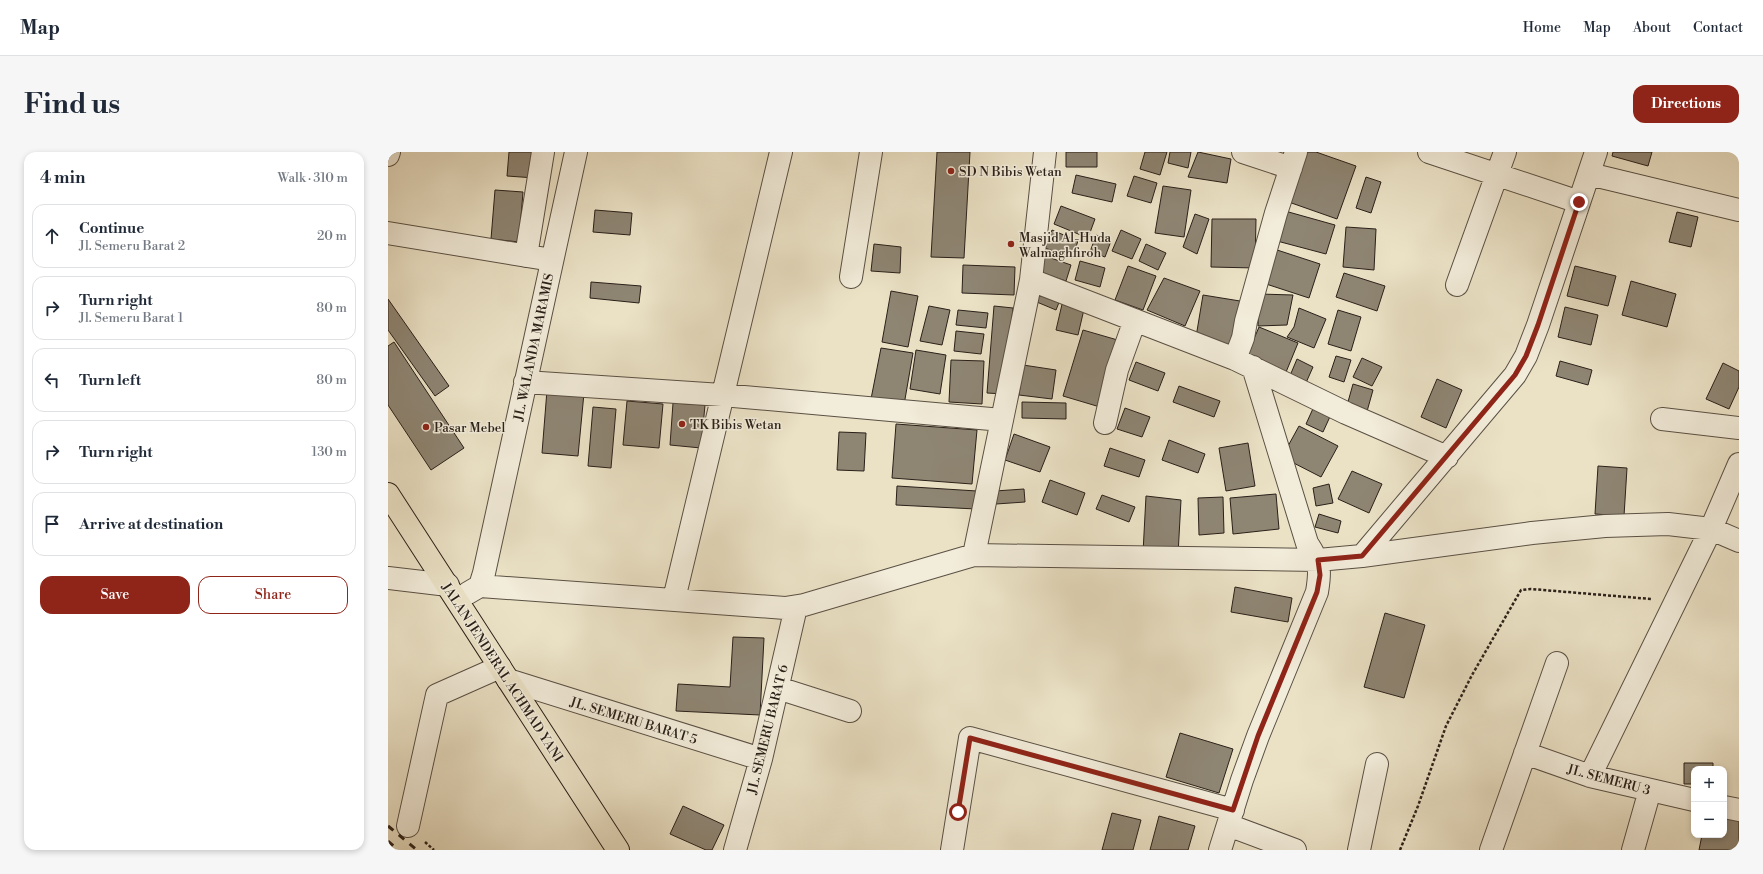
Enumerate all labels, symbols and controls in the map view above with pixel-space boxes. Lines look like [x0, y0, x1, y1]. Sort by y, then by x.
text: Map [20, 16, 60, 40]
text: Home [1523, 19, 1561, 37]
text: Map [1583, 19, 1611, 37]
text: About [1633, 19, 1671, 37]
text: Contact [1693, 19, 1743, 37]
button: Directions [1633, 85, 1739, 123]
text: Find us [24, 87, 120, 122]
place label: SD N Bibis Wetan [959, 164, 1062, 180]
marker: SD N Bibis Wetan [946, 166, 956, 176]
text: 4 min [40, 167, 85, 189]
text: Walk · 310 m [278, 170, 348, 186]
route end [1570, 193, 1588, 211]
text: Continue [79, 219, 144, 238]
icon: ahead [41, 225, 63, 247]
text: 20 m [317, 228, 347, 244]
place label: Masjid Al-Huda Walmaghfiroh [1018, 230, 1112, 261]
text: Jl. Semeru Barat 2 [79, 238, 185, 254]
marker: Masjid Al-Huda Walmaghfiroh [1006, 239, 1016, 249]
street label: JL. WALANDA MARAMIS [510, 272, 557, 423]
text: Turn right [79, 291, 153, 310]
icon: right [41, 297, 63, 319]
text: 80 m [316, 300, 347, 316]
text: Jl. Semeru Barat 1 [79, 310, 183, 326]
icon: left [41, 369, 63, 391]
text: Turn left [79, 371, 141, 390]
text: 80 m [316, 372, 347, 388]
place label: TK Bibis Wetan [690, 417, 782, 433]
marker: TK Bibis Wetan [677, 419, 687, 429]
place label: Pasar Mebel [434, 420, 505, 436]
marker: Pasar Mebel [421, 422, 431, 432]
icon: right [41, 441, 63, 463]
text: Turn right [79, 443, 153, 462]
text: 130 m [312, 444, 347, 460]
icon: arrive [41, 513, 63, 535]
text: Arrive at destination [79, 515, 223, 534]
button: Save [40, 576, 190, 614]
button: Share [198, 576, 348, 614]
street label: JALAN JENDERAL ACHMAD YANI [438, 579, 566, 765]
street label: JL. SEMERU BARAT 6 [744, 663, 792, 797]
street label: JL. SEMERU BARAT 5 [567, 694, 699, 748]
street label: JL. SEMERU 3 [1565, 761, 1652, 799]
map controls [1691, 766, 1727, 838]
button: + [1691, 766, 1727, 802]
button: − [1691, 802, 1727, 838]
route start [949, 803, 967, 821]

